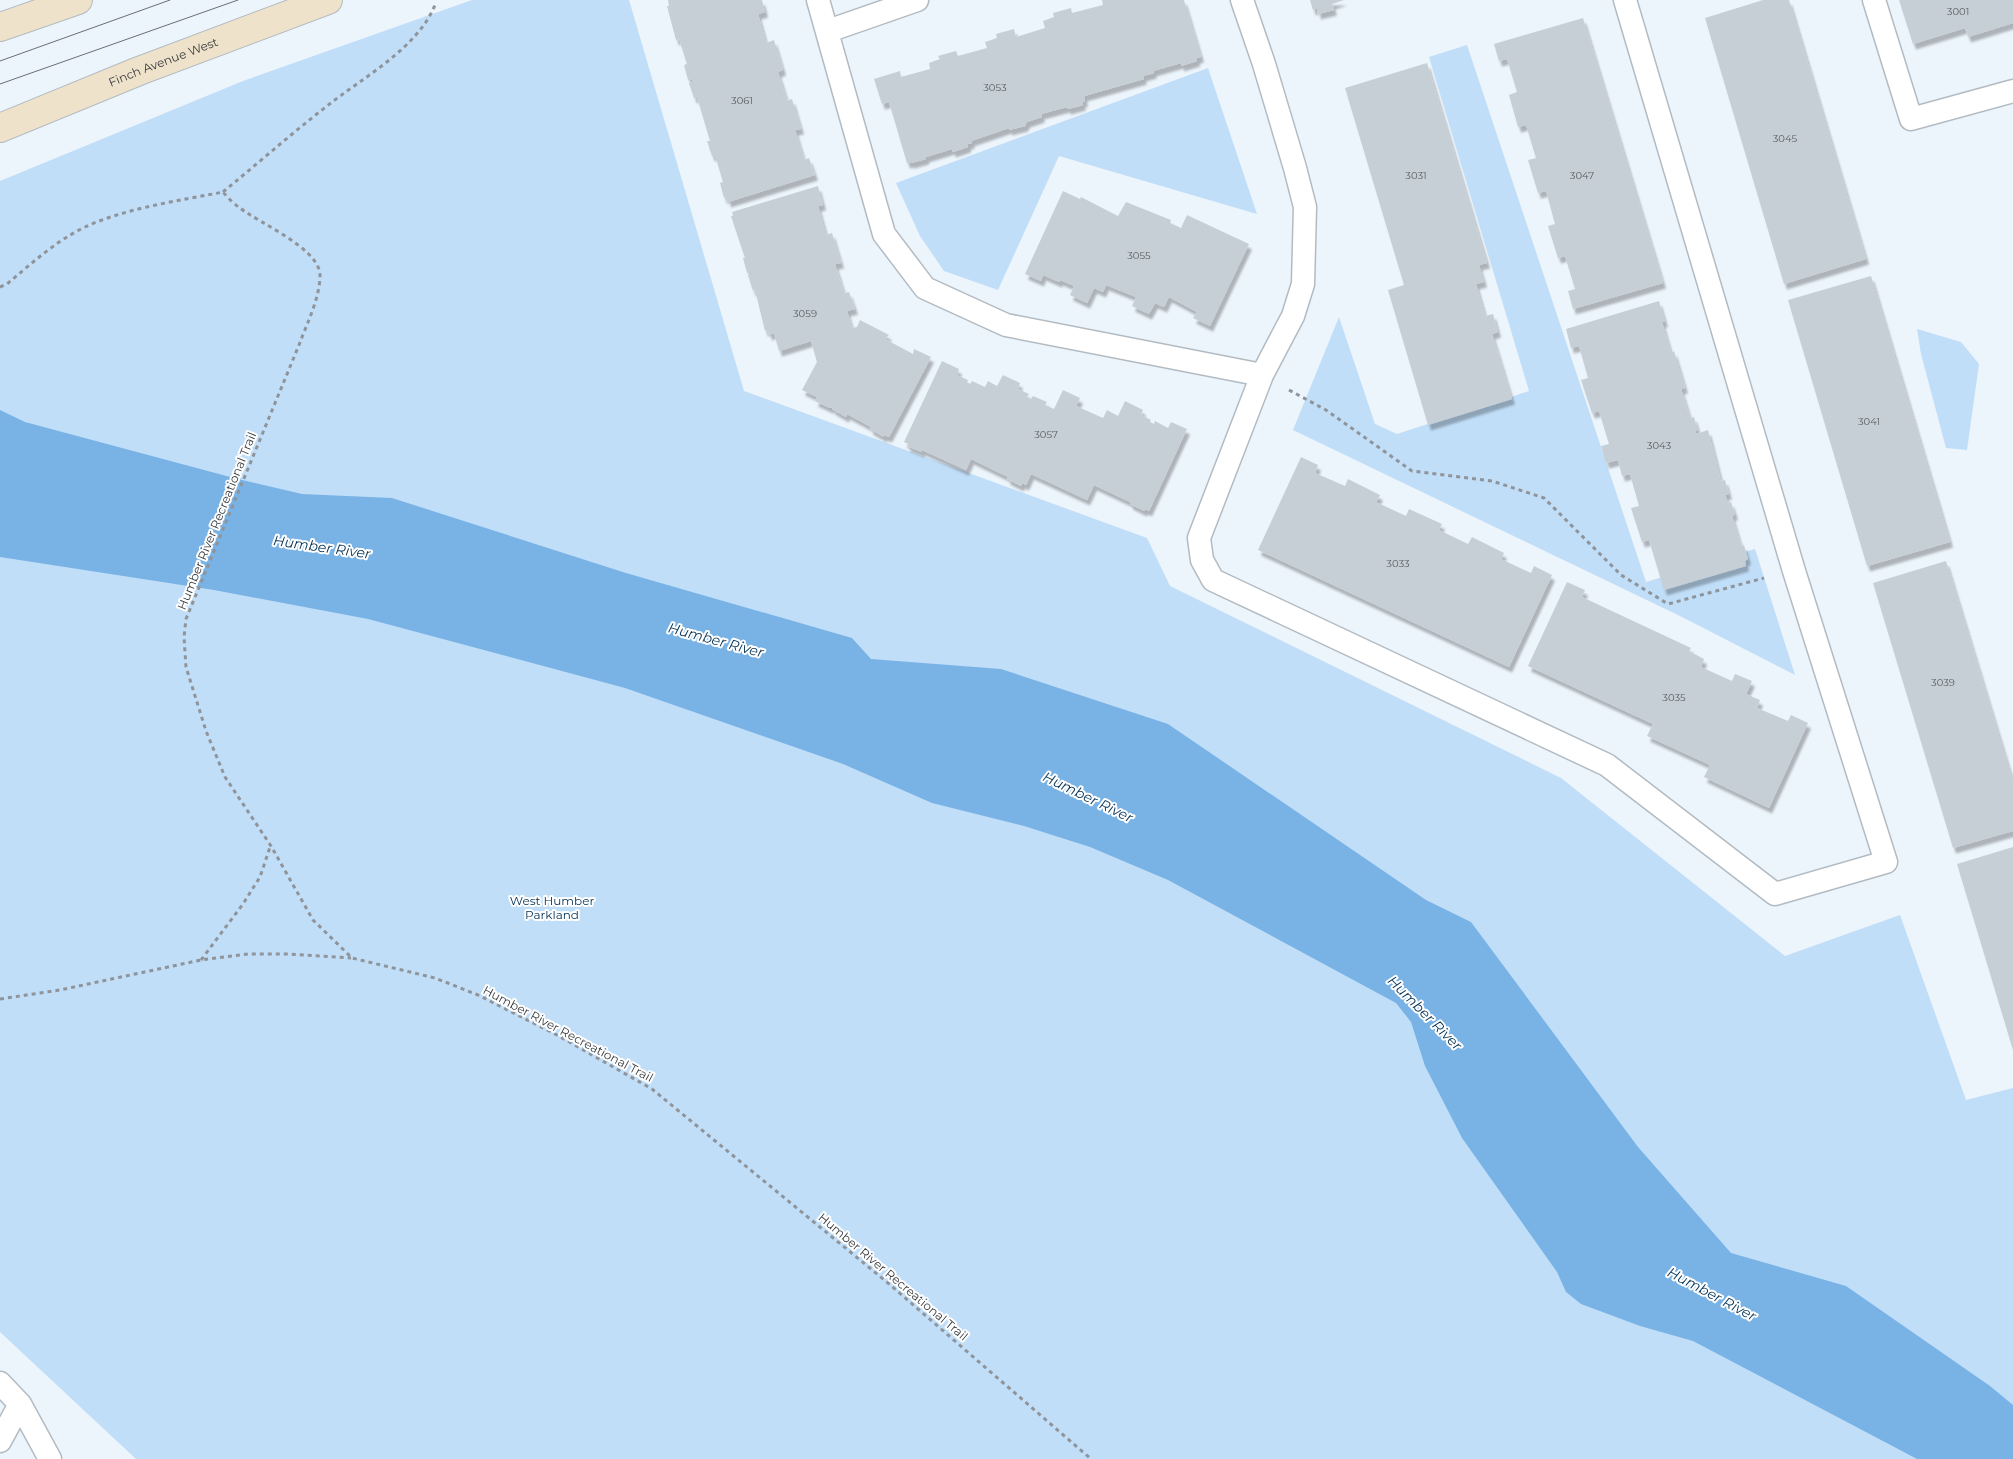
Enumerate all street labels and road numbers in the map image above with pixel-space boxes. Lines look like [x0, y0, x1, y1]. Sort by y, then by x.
street label: Finch Avenue West [106, 34, 220, 90]
street label: Humber River Recreational Trail [174, 430, 259, 612]
street label: Humber River Recreational Trail [481, 982, 656, 1085]
street label: Humber River Recreational Trail [815, 1210, 971, 1344]

